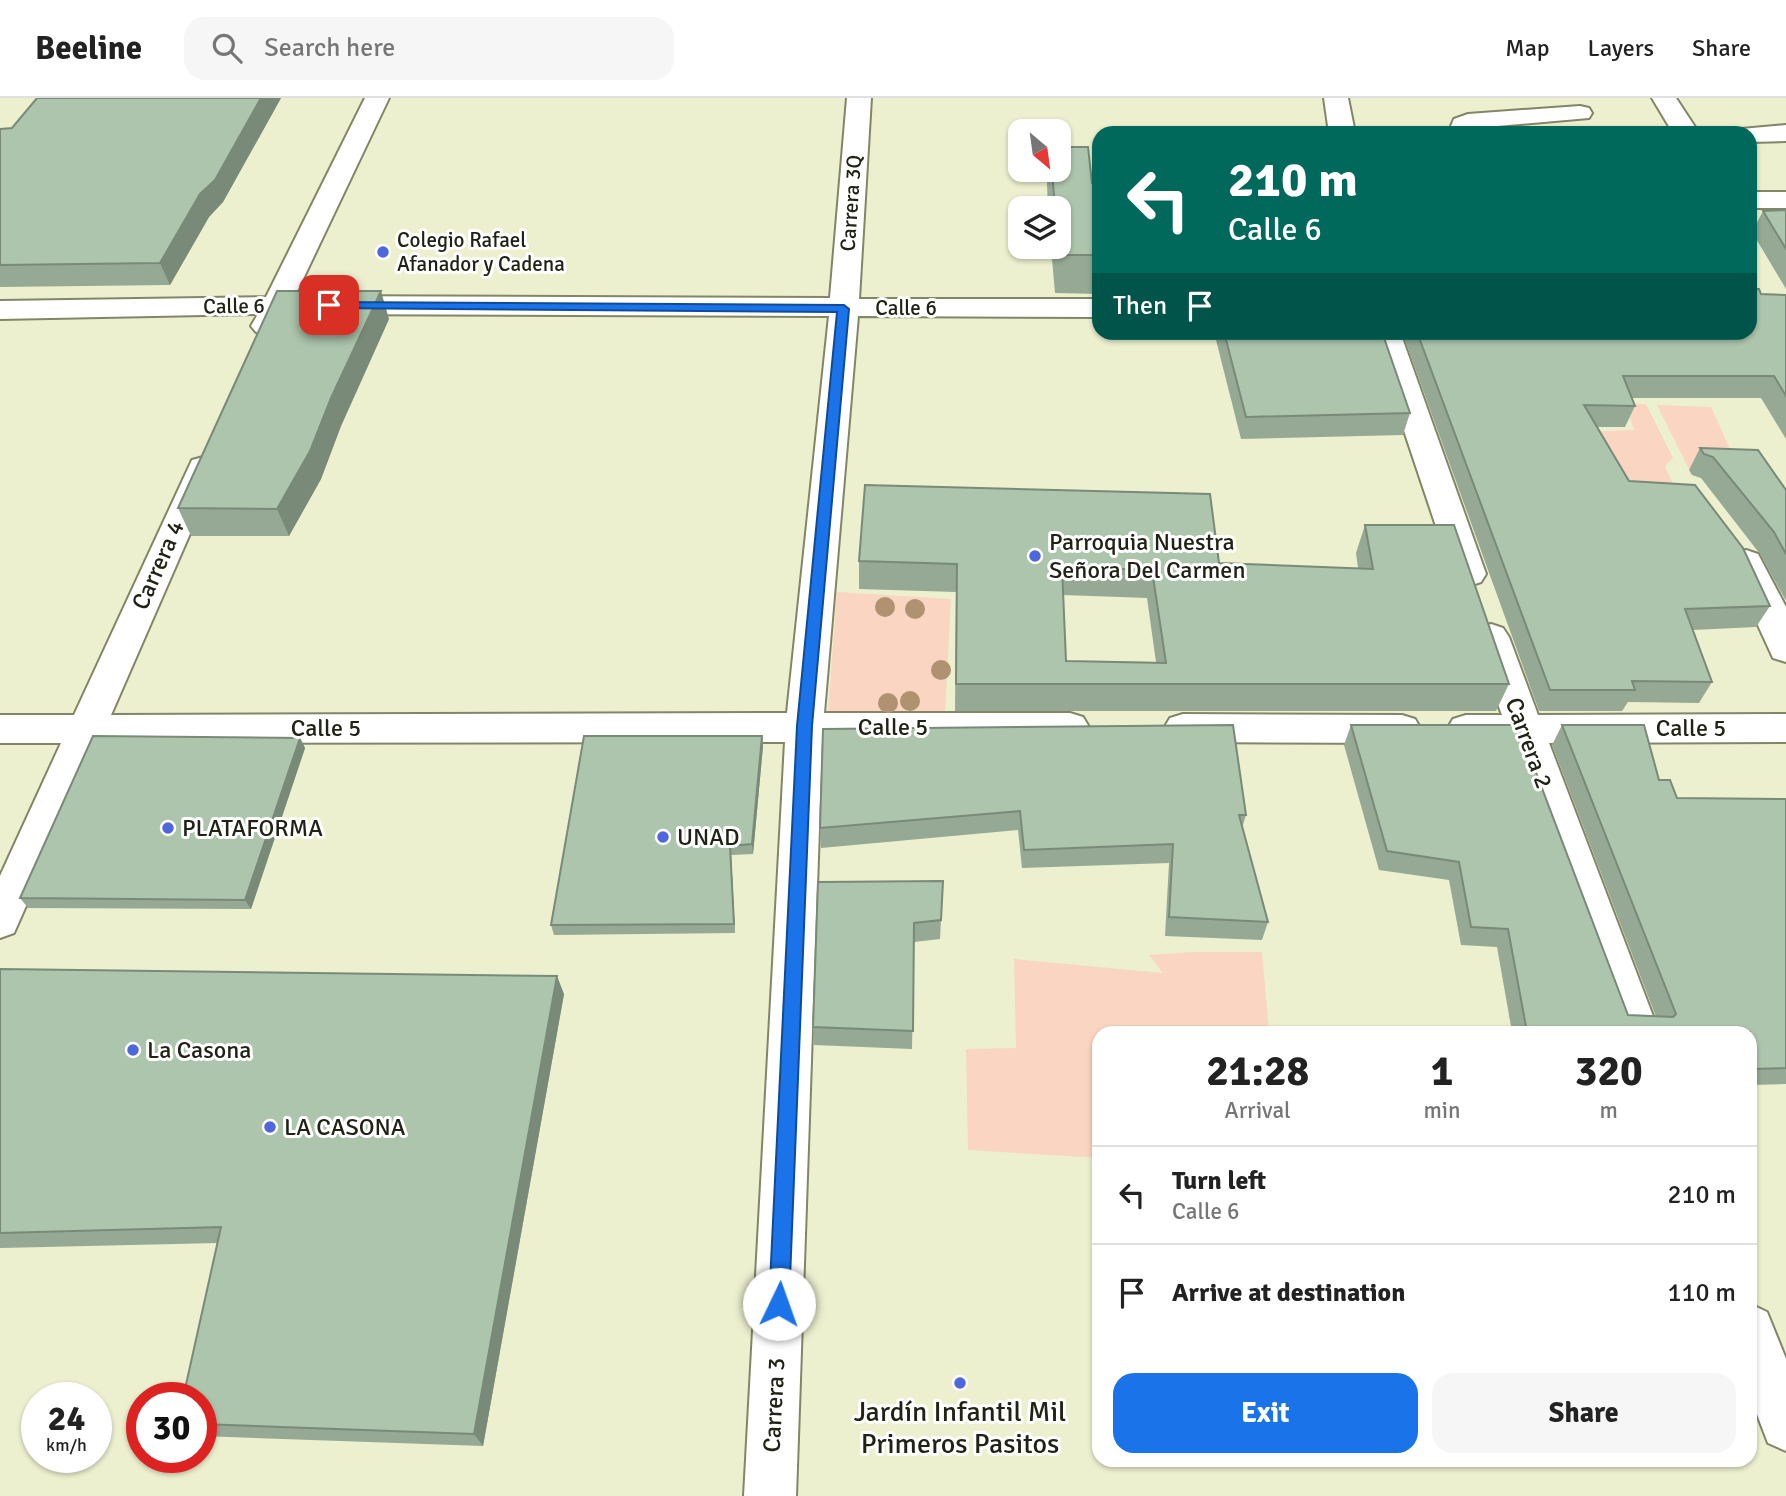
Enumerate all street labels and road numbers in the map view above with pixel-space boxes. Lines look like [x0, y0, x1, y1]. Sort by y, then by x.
street label: Carrera 3Q [835, 154, 867, 252]
street label: Calle 6 [203, 292, 265, 320]
street label: Calle 6 [875, 295, 937, 321]
street label: Carrera 4 [125, 516, 191, 614]
street label: Carrera 2 [1499, 693, 1559, 793]
street label: Calle 5 [858, 712, 928, 742]
street label: Calle 5 [291, 713, 361, 743]
street label: Calle 5 [1656, 713, 1726, 743]
street label: Carrera 3 [757, 1357, 791, 1453]

